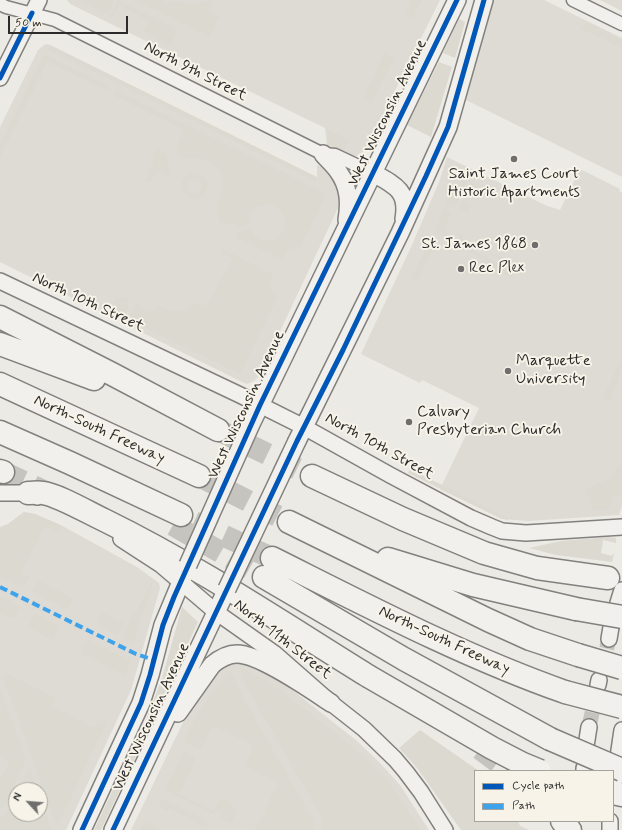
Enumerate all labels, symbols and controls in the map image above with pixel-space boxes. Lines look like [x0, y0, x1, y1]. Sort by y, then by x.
scale bar [10, 8, 130, 34]
text: 50 m [15, 15, 42, 31]
street label: West Wisconsin Avenue [344, 36, 432, 190]
street label: North 9th Street [140, 38, 250, 106]
marker: Saint James Court Historic Apartments [509, 154, 519, 164]
place label: Saint James Court Historic Apartments [448, 165, 580, 203]
place label: St. James 1868 [421, 235, 527, 255]
marker: St. James 1868 [530, 240, 540, 250]
place label: Rec Plex [469, 259, 524, 279]
marker: Rec Plex [456, 264, 466, 274]
street label: North 10th Street [29, 269, 147, 337]
street label: West Wisconsin Avenue [204, 328, 290, 482]
place label: Marquette University [516, 352, 591, 390]
marker: Marquette University [503, 366, 513, 376]
street label: North-South Freeway [30, 391, 168, 469]
place label: Calvary Presbyterian Church [417, 403, 561, 441]
street label: North 10th Street [321, 409, 437, 485]
marker: Calvary Presbyterian Church [404, 417, 414, 427]
street label: North 11th Street [229, 596, 335, 684]
street label: North-South Freeway [375, 602, 513, 680]
street label: West Wisconsin Avenue [109, 640, 195, 794]
legend [474, 770, 614, 822]
text: Cycle path [512, 778, 564, 794]
north arrow [8, 782, 48, 822]
text: N [10, 791, 26, 804]
text: Path [512, 798, 535, 814]

